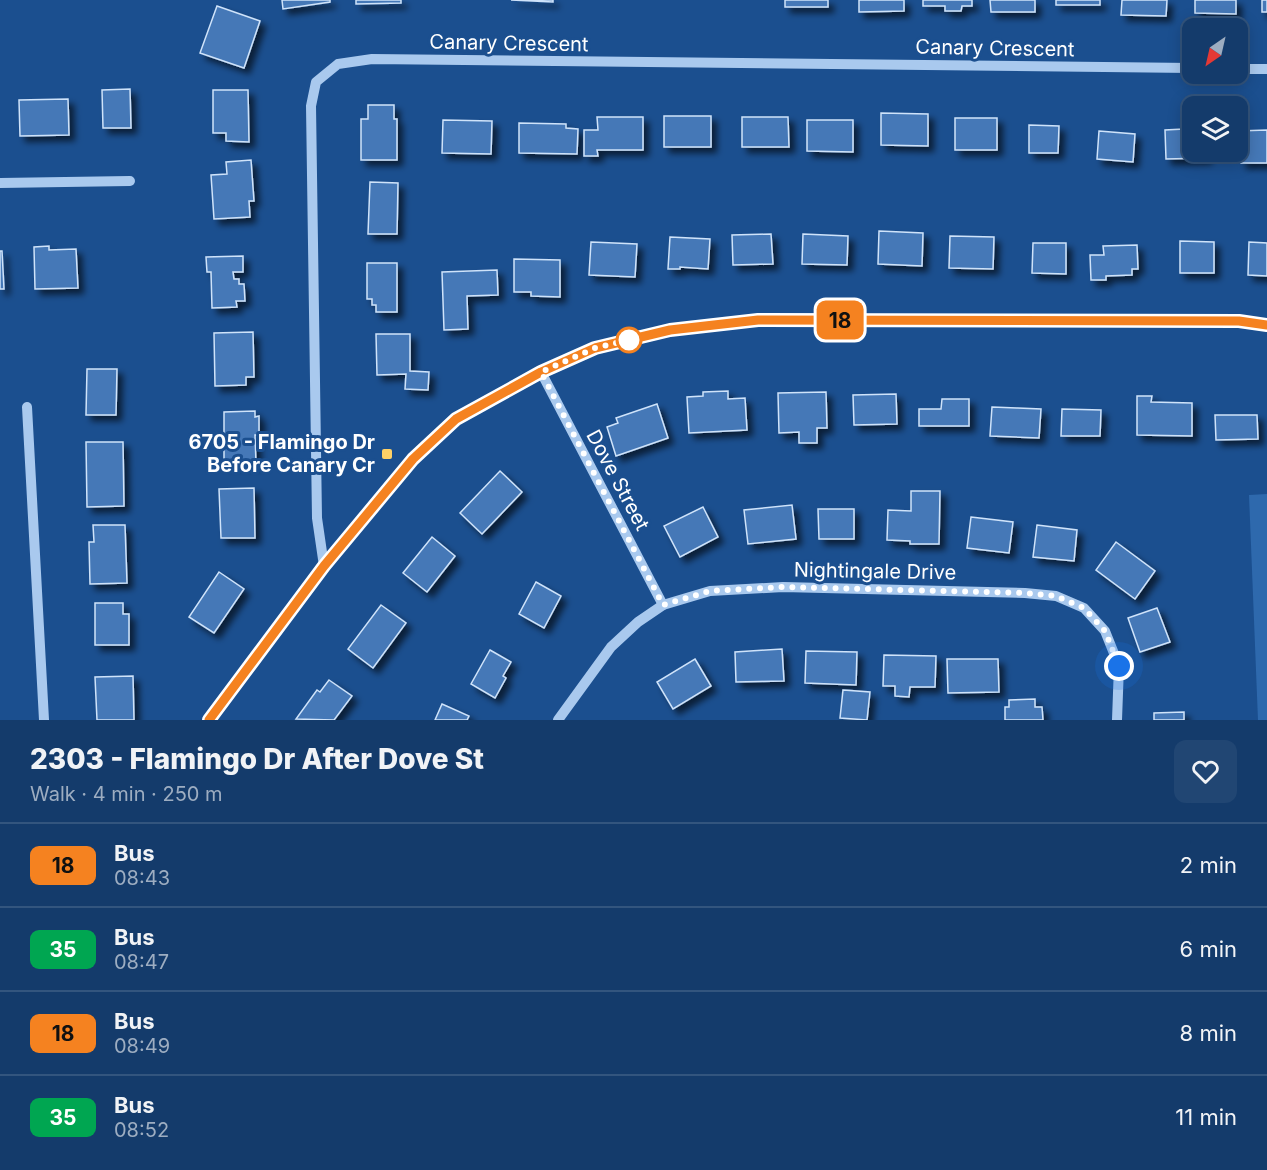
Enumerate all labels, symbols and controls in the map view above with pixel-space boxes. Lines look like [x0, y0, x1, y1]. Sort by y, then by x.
north arrow [1182, 18, 1248, 84]
map controls [1182, 18, 1248, 162]
street label: Canary Crescent [429, 30, 589, 56]
street label: Canary Crescent [915, 35, 1075, 61]
button: layers [1182, 96, 1248, 162]
line badge: 18 [813, 300, 867, 340]
text: 18 [829, 308, 851, 333]
unlabelled marker [616, 327, 642, 353]
street label: Dove Street [581, 426, 655, 535]
place label: 6705 - Flamingo Dr Before Canary Cr [188, 430, 375, 477]
marker: 6705 - Flamingo Dr Before Canary Cr [380, 447, 394, 461]
street label: Nightingale Drive [794, 558, 956, 584]
your location [1104, 651, 1134, 681]
button: heart [1174, 740, 1237, 803]
text: 2303 - Flamingo Dr After Dove St [30, 742, 484, 776]
text: Walk · 4 min · 250 m [30, 782, 223, 806]
text: Bus [114, 840, 155, 866]
text: 2 min [1180, 852, 1237, 878]
text: 18 [52, 853, 74, 878]
text: 08:43 [114, 866, 170, 890]
text: Bus [114, 924, 155, 950]
text: 6 min [1180, 936, 1237, 962]
text: 35 [50, 937, 76, 962]
text: 08:47 [114, 950, 169, 974]
text: Bus [114, 1008, 155, 1034]
text: 8 min [1180, 1020, 1237, 1046]
text: 18 [52, 1021, 74, 1046]
text: 08:49 [114, 1034, 170, 1058]
text: Bus [114, 1092, 155, 1118]
text: 11 min [1175, 1104, 1237, 1130]
text: 35 [50, 1105, 76, 1130]
text: 08:52 [114, 1118, 169, 1142]

